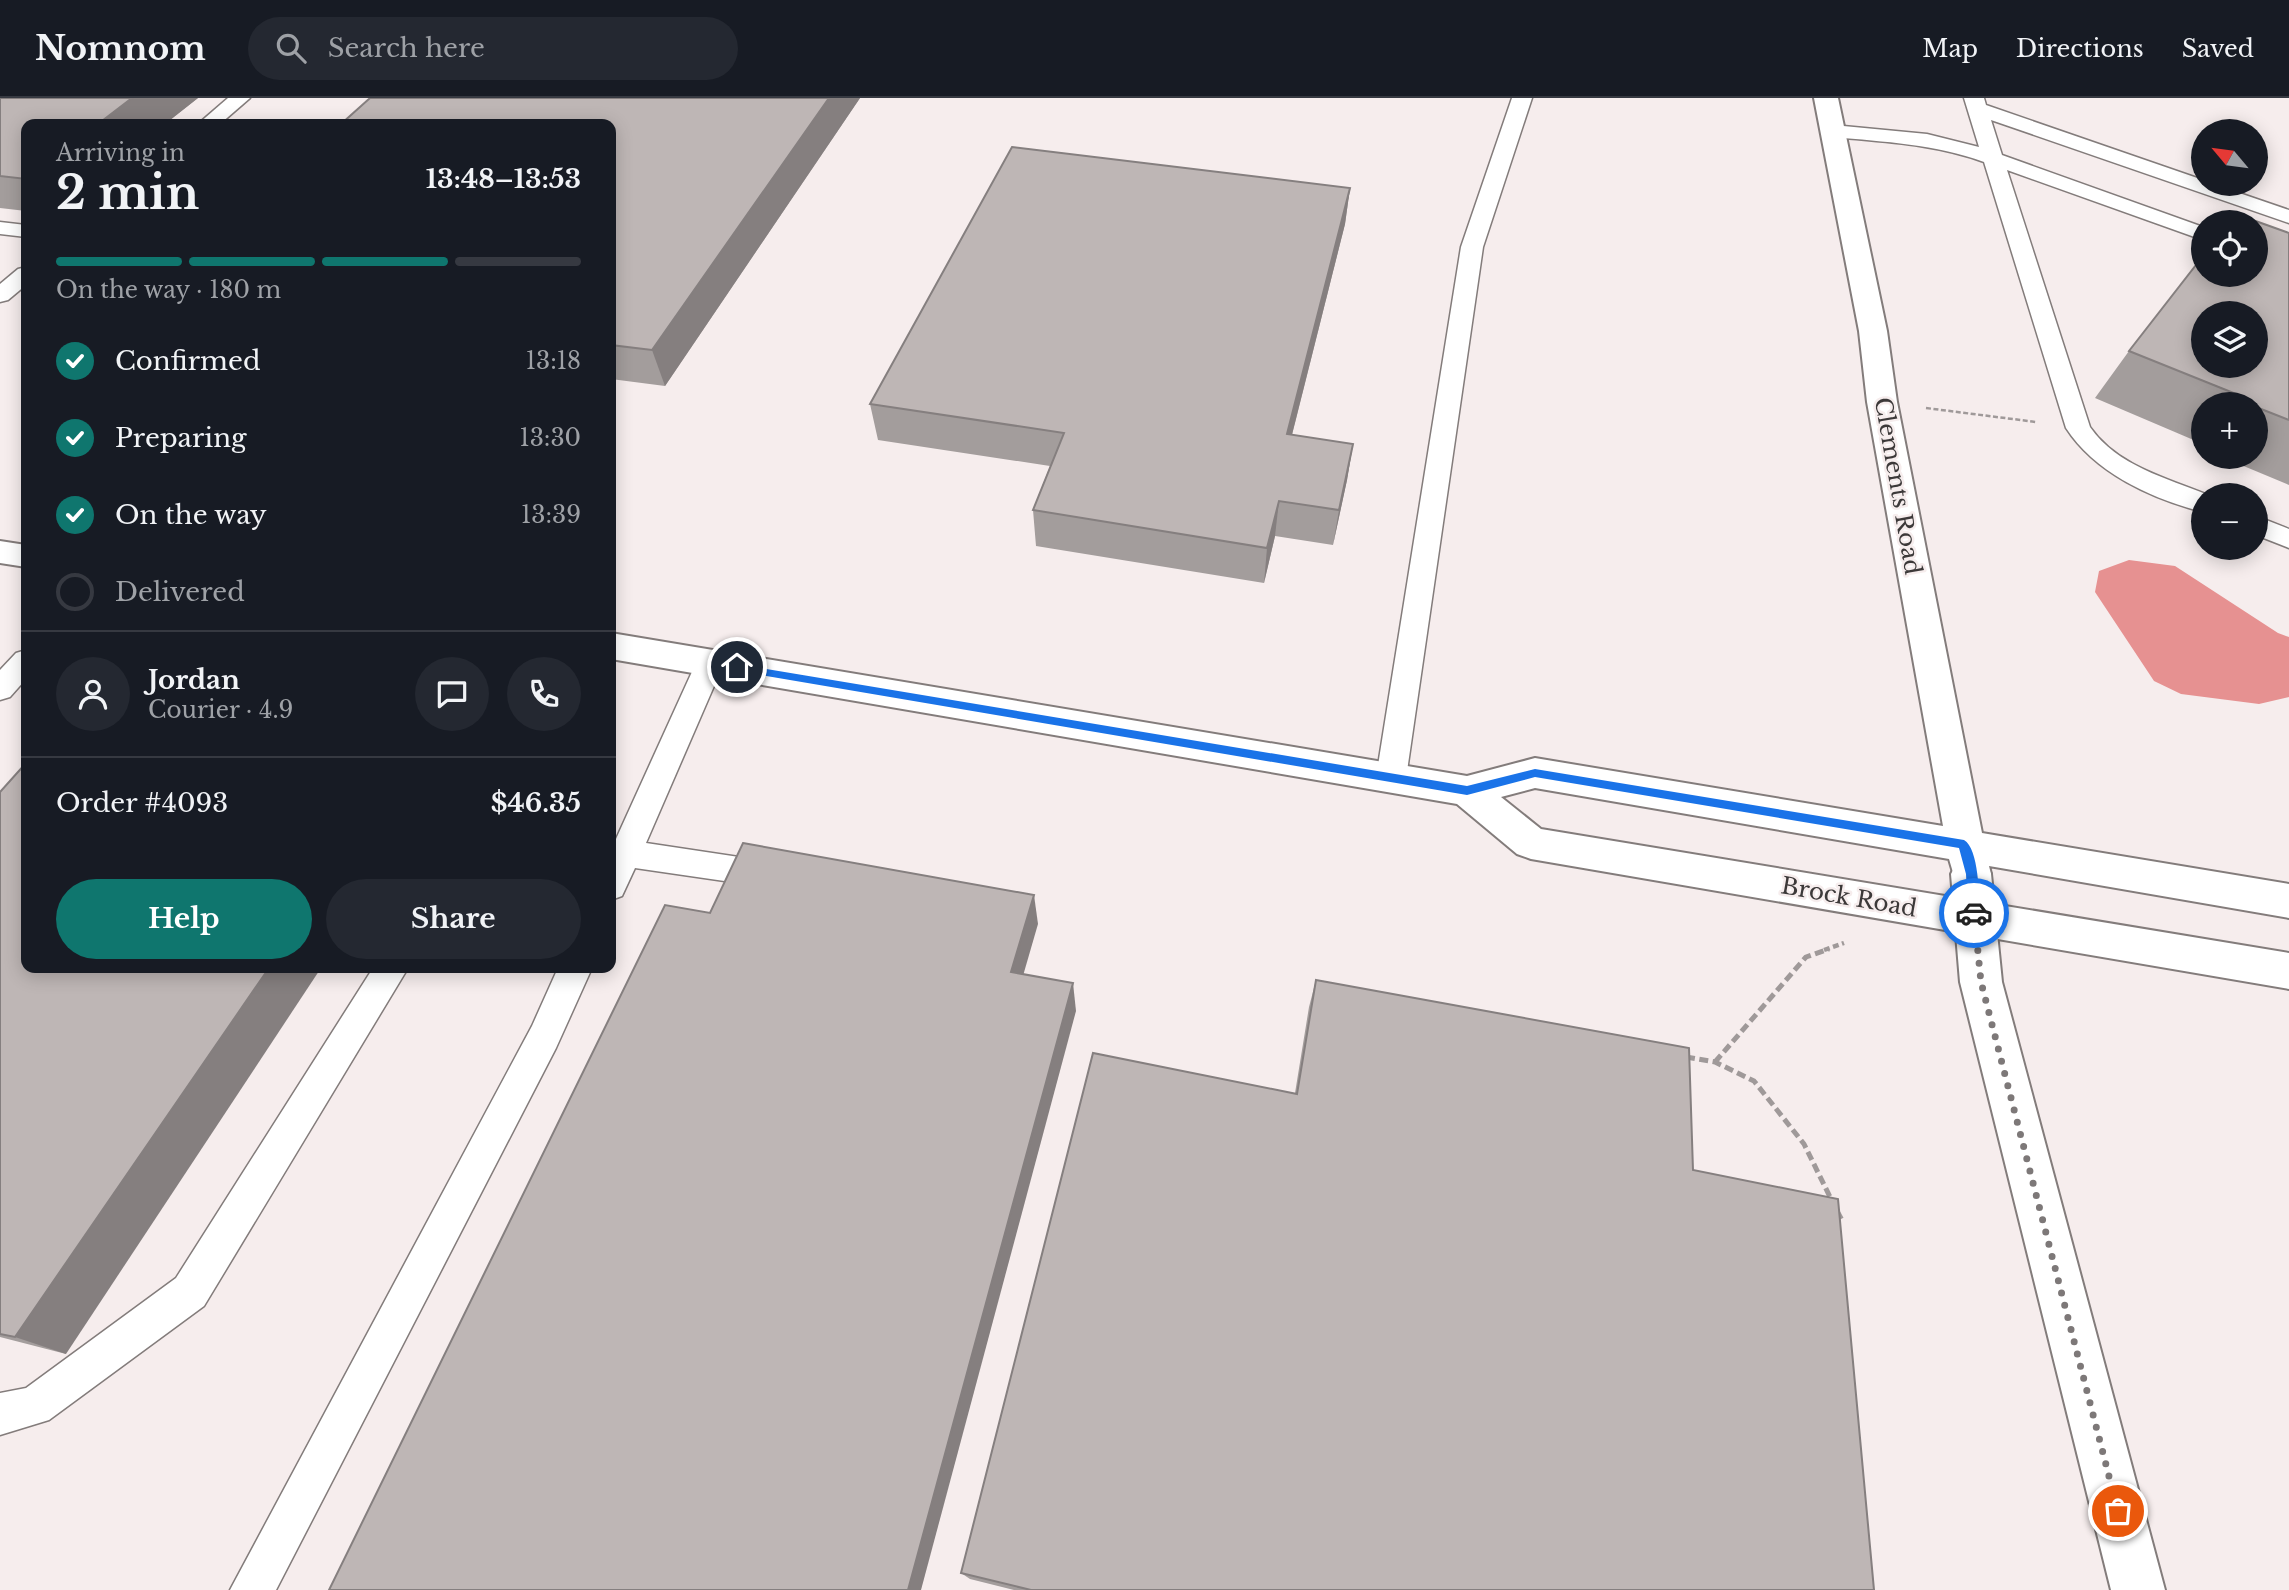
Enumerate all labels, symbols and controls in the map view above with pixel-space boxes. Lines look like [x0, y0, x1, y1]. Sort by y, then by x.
search box [248, 17, 738, 80]
text: Nomnom [35, 28, 206, 69]
icon: search [272, 29, 310, 67]
text: Search here [328, 32, 485, 64]
text: Map [1922, 34, 1978, 63]
text: Directions [2016, 34, 2144, 63]
text: Saved [2182, 34, 2254, 63]
north arrow [2191, 119, 2268, 196]
map controls [2191, 119, 2268, 560]
text: Arriving in [56, 139, 185, 167]
text: 13:48–13:53 [426, 163, 581, 195]
text: 2 min [56, 164, 199, 221]
button: locate [2191, 210, 2268, 287]
text: On the way · 180 m [56, 276, 281, 304]
button: layers [2191, 301, 2268, 378]
icon: check [56, 342, 94, 380]
text: Confirmed [115, 345, 260, 377]
text: 13:18 [526, 347, 581, 375]
button: + [2191, 392, 2268, 469]
street label: Clements Road [1869, 395, 1927, 577]
icon: check [56, 419, 94, 457]
text: Preparing [115, 422, 247, 454]
text: 13:30 [519, 424, 581, 452]
button: − [2191, 483, 2268, 560]
icon: check [56, 496, 94, 534]
text: On the way [115, 499, 267, 531]
text: 13:39 [521, 501, 581, 529]
text: Delivered [115, 576, 245, 608]
pin [707, 637, 767, 697]
icon: home [718, 648, 756, 686]
button: person [56, 657, 130, 731]
button: chat [415, 657, 489, 731]
button: phone [507, 657, 581, 731]
text: Jordan [148, 664, 240, 696]
text: Courier · 4.9 [148, 696, 293, 724]
text: Order #4093 [56, 787, 228, 819]
text: $46.35 [491, 787, 581, 819]
street label: Brock Road [1779, 871, 1919, 923]
courier [1939, 878, 2009, 948]
button: Help [56, 879, 312, 959]
button: Share [326, 879, 581, 959]
icon: car [1955, 894, 1993, 932]
pin [2088, 1481, 2148, 1541]
icon: bag [2099, 1492, 2137, 1530]

